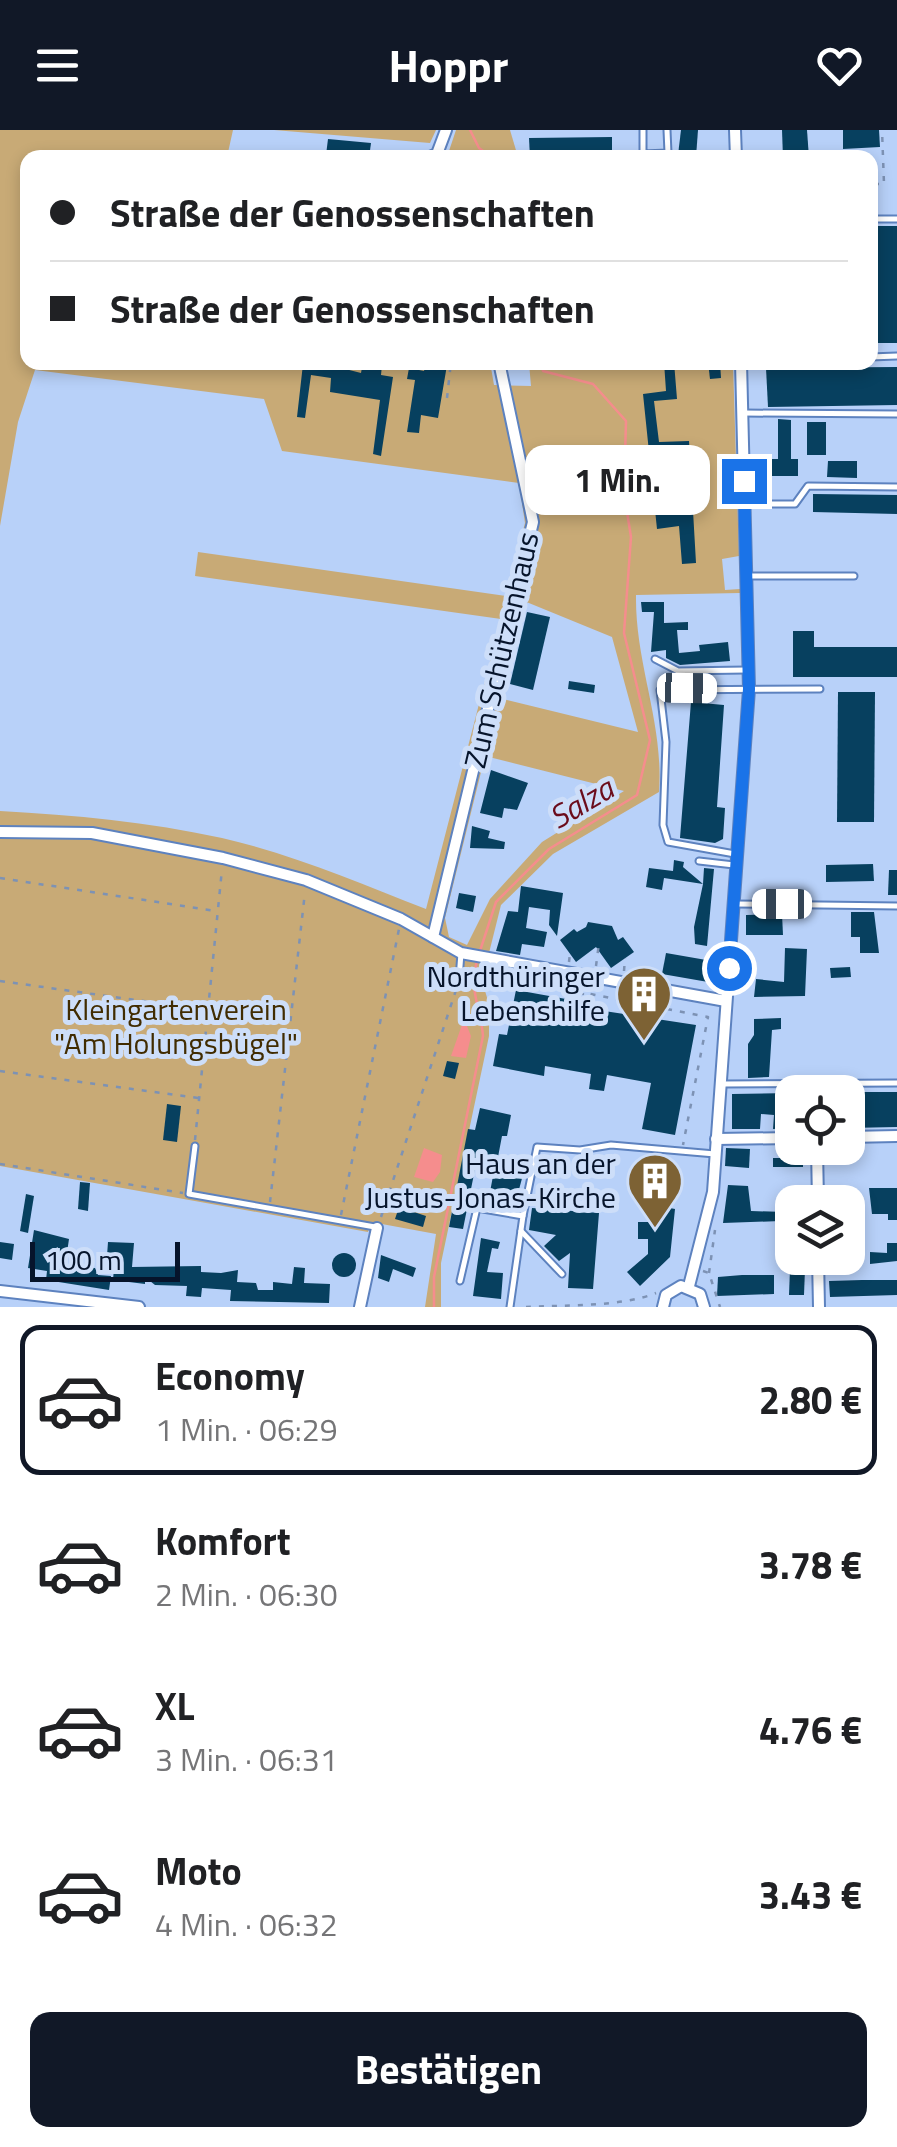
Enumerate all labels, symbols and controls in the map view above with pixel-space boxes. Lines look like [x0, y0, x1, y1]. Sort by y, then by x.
text: Hoppr [389, 31, 508, 99]
icon: menu [30, 38, 85, 93]
icon: heart [812, 38, 867, 93]
text: Straße der Genossenschaften [110, 184, 595, 242]
text: Straße der Genossenschaften [110, 280, 595, 338]
callout: 1 Min. [524, 446, 709, 516]
text: 1 Min. [574, 456, 661, 504]
route end [722, 459, 767, 504]
street label: Zum Schützenhaus [451, 527, 551, 772]
car [657, 672, 717, 704]
water label: Salza [539, 763, 624, 840]
car [752, 889, 812, 919]
route start [707, 946, 752, 991]
place label: Nordthüringer Lebenshilfe [427, 953, 605, 1033]
building icon: Nordthüringer Lebenshilfe [614, 964, 674, 1043]
park label: Kleingartenverein "Am Holungsbügel" [54, 986, 298, 1066]
map controls [775, 1075, 865, 1275]
button: locate [775, 1075, 865, 1165]
place label: Haus an der Justus-Jonas-Kirche [365, 1140, 616, 1220]
building icon: Haus an der Justus-Jonas-Kirche [625, 1151, 685, 1230]
button: layers [775, 1185, 865, 1275]
scale bar [30, 1237, 180, 1282]
text: 100 m [45, 1238, 122, 1281]
text: Economy [155, 1347, 305, 1405]
icon: car [35, 1355, 125, 1445]
text: 2.80 € [759, 1371, 862, 1429]
text: 1 Min. · 06:29 [155, 1405, 338, 1453]
text: Komfort [155, 1512, 291, 1570]
icon: car [35, 1520, 125, 1610]
text: 3.78 € [759, 1536, 862, 1594]
text: 2 Min. · 06:30 [155, 1570, 338, 1618]
text: XL [155, 1677, 195, 1735]
icon: car [35, 1685, 125, 1775]
text: 4.76 € [759, 1701, 862, 1759]
text: 3 Min. · 06:31 [155, 1735, 338, 1783]
text: Moto [155, 1842, 242, 1900]
icon: car [35, 1850, 125, 1940]
text: 3.43 € [759, 1866, 862, 1924]
text: 4 Min. · 06:32 [155, 1900, 338, 1948]
button: Bestätigen [30, 2012, 867, 2127]

